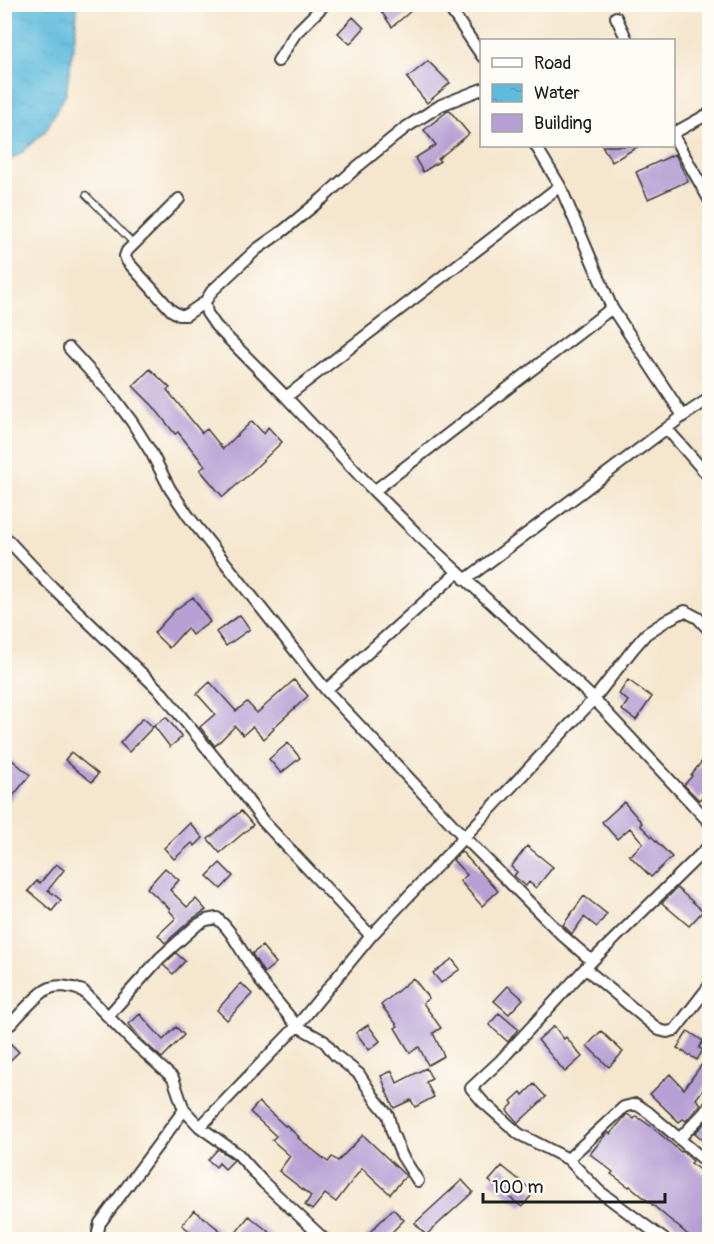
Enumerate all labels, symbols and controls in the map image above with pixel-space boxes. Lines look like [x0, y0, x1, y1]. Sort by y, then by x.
legend [480, 39, 675, 147]
text: Road [534, 52, 571, 75]
text: Water [534, 82, 580, 105]
text: Building [534, 112, 592, 135]
scale bar [483, 1166, 664, 1204]
text: 100 m [492, 1176, 544, 1199]

